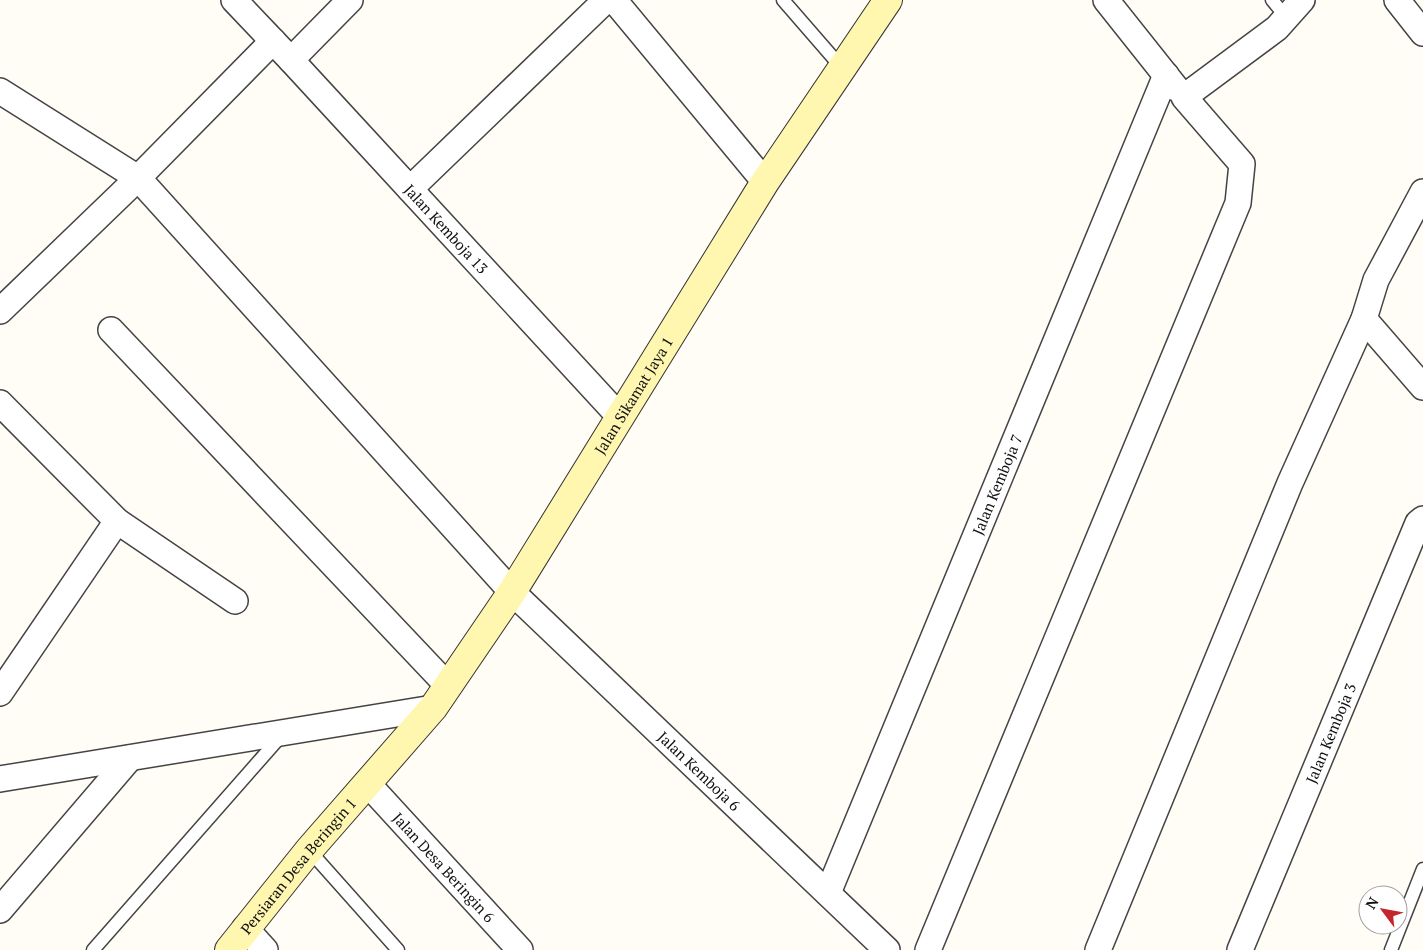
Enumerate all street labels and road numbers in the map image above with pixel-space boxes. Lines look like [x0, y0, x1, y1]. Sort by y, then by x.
street label: Jalan Kemboja 13 [400, 180, 493, 278]
street label: Jalan Sikamat Jaya 1 [590, 333, 677, 458]
street label: Jalan Kemboja 7 [967, 431, 1026, 538]
street label: Jalan Kemboja 3 [1301, 680, 1360, 786]
street label: Jalan Kemboja 6 [654, 727, 745, 815]
street label: Persiaran Desa Beringin 1 [236, 793, 360, 938]
street label: Jalan Desa Beringin 6 [389, 808, 499, 926]

